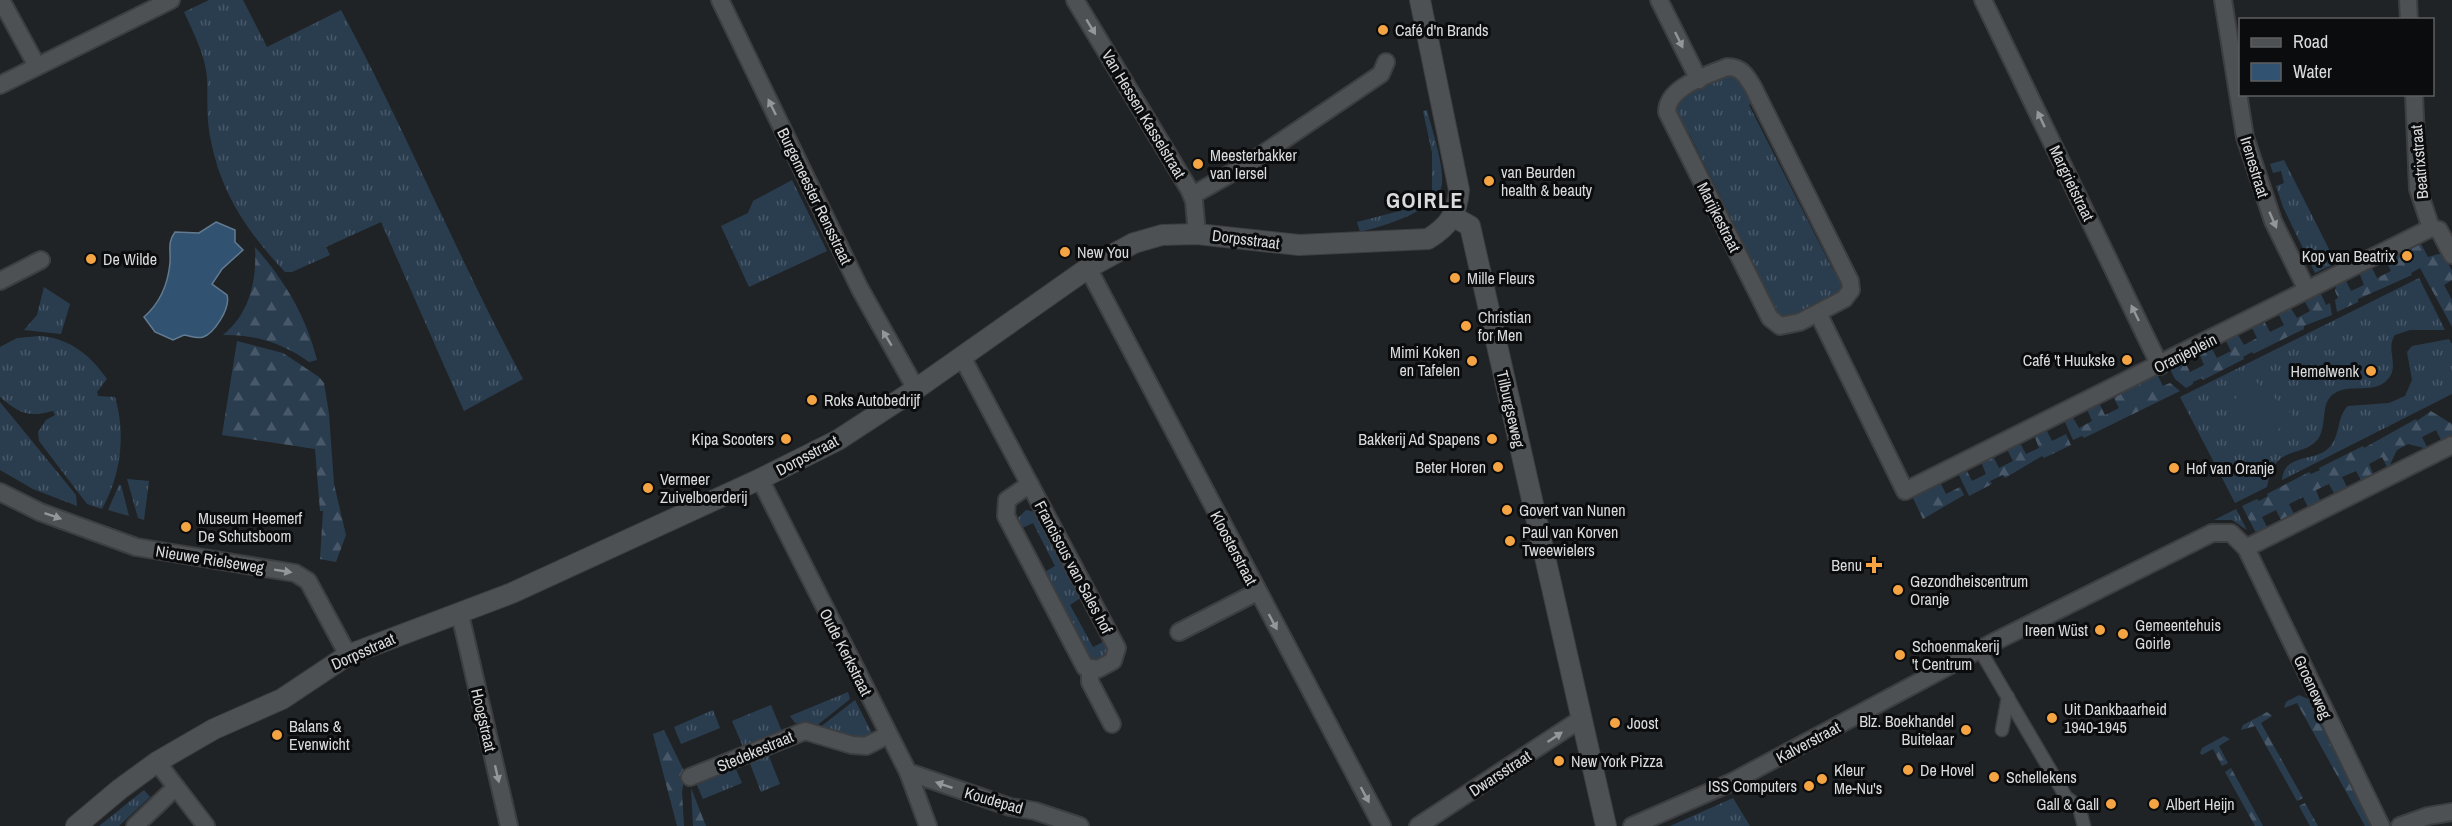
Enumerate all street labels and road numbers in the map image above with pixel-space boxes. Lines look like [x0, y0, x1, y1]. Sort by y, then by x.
street label: Van Hessen Kasselstraat [1097, 46, 1191, 183]
street label: Burgemeester Rensstraat [772, 124, 858, 268]
street label: Beatrixstraat [2405, 124, 2433, 200]
street label: Irenestraat [2235, 134, 2275, 201]
street label: Margrietstraat [2044, 141, 2100, 225]
street label: Marijkestraat [1692, 178, 1746, 256]
street label: Dorpsstraat [1211, 224, 1281, 254]
street label: Oranjeplein [2150, 328, 2220, 378]
street label: Tilburgseweg [1491, 368, 1531, 450]
street label: Dorpsstraat [772, 429, 842, 481]
street label: Franciscus van Sales hof [1030, 497, 1118, 638]
street label: Kloosterstraat [1205, 507, 1263, 589]
street label: Nieuwe Rielseweg [154, 540, 266, 579]
street label: Oude Kerkstraat [815, 604, 878, 700]
street label: Dorpsstraat [328, 627, 399, 675]
street label: Groeneweg [2289, 652, 2338, 723]
street label: Hoogstraat [466, 686, 502, 754]
street label: Kalverstraat [1772, 716, 1844, 768]
street label: Stedekestraat [713, 725, 797, 777]
street label: Dwarsstraat [1465, 745, 1536, 801]
street label: Koudepad [962, 781, 1026, 819]

